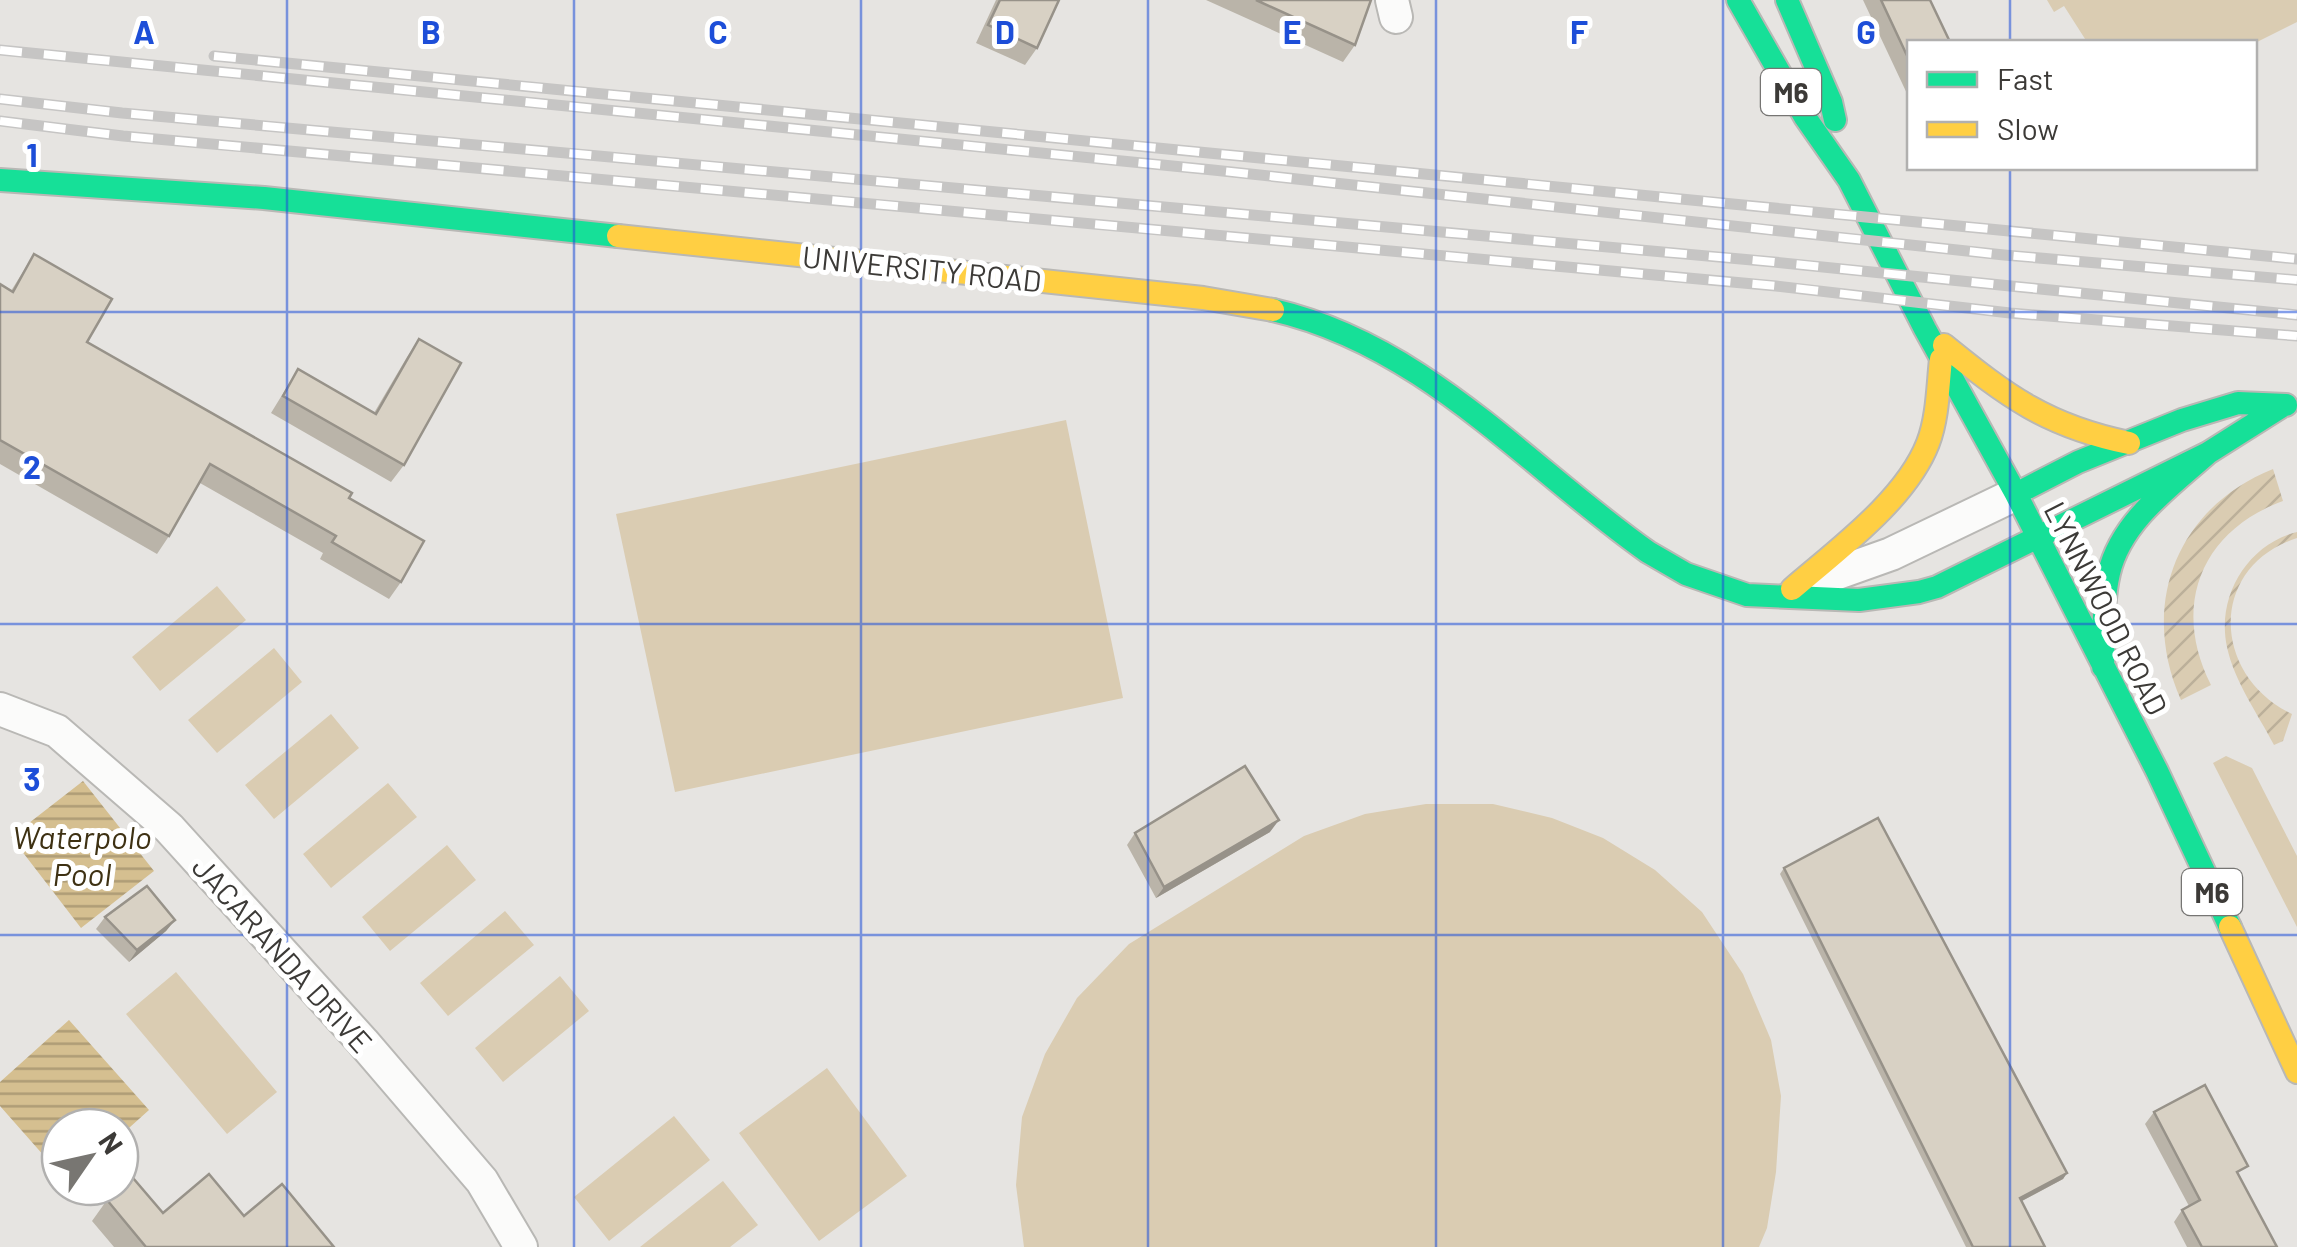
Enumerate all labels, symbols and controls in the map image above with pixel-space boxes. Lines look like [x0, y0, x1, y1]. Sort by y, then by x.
text: A [133, 12, 155, 50]
text: B [421, 12, 441, 50]
text: C [708, 12, 728, 50]
text: D [995, 12, 1015, 50]
text: E [1283, 12, 1301, 50]
text: F [1570, 12, 1588, 50]
text: G [1856, 12, 1876, 50]
legend [1907, 40, 2257, 170]
text: Fast [1997, 60, 2054, 96]
road number: M6 [1761, 69, 1821, 115]
text: Slow [1997, 110, 2059, 146]
text: 1 [26, 135, 38, 173]
street label: UNIVERSITY ROAD [801, 238, 1043, 298]
text: 2 [23, 447, 41, 485]
street label: LYNNWOOD ROAD [2038, 495, 2176, 721]
text: 3 [23, 759, 41, 797]
water label: Waterpolo Pool [12, 817, 152, 892]
street label: JACARANDA DRIVE [186, 849, 380, 1059]
road number: M6 [2182, 869, 2242, 915]
north arrow [40, 1107, 140, 1207]
text: N [92, 1125, 131, 1160]

